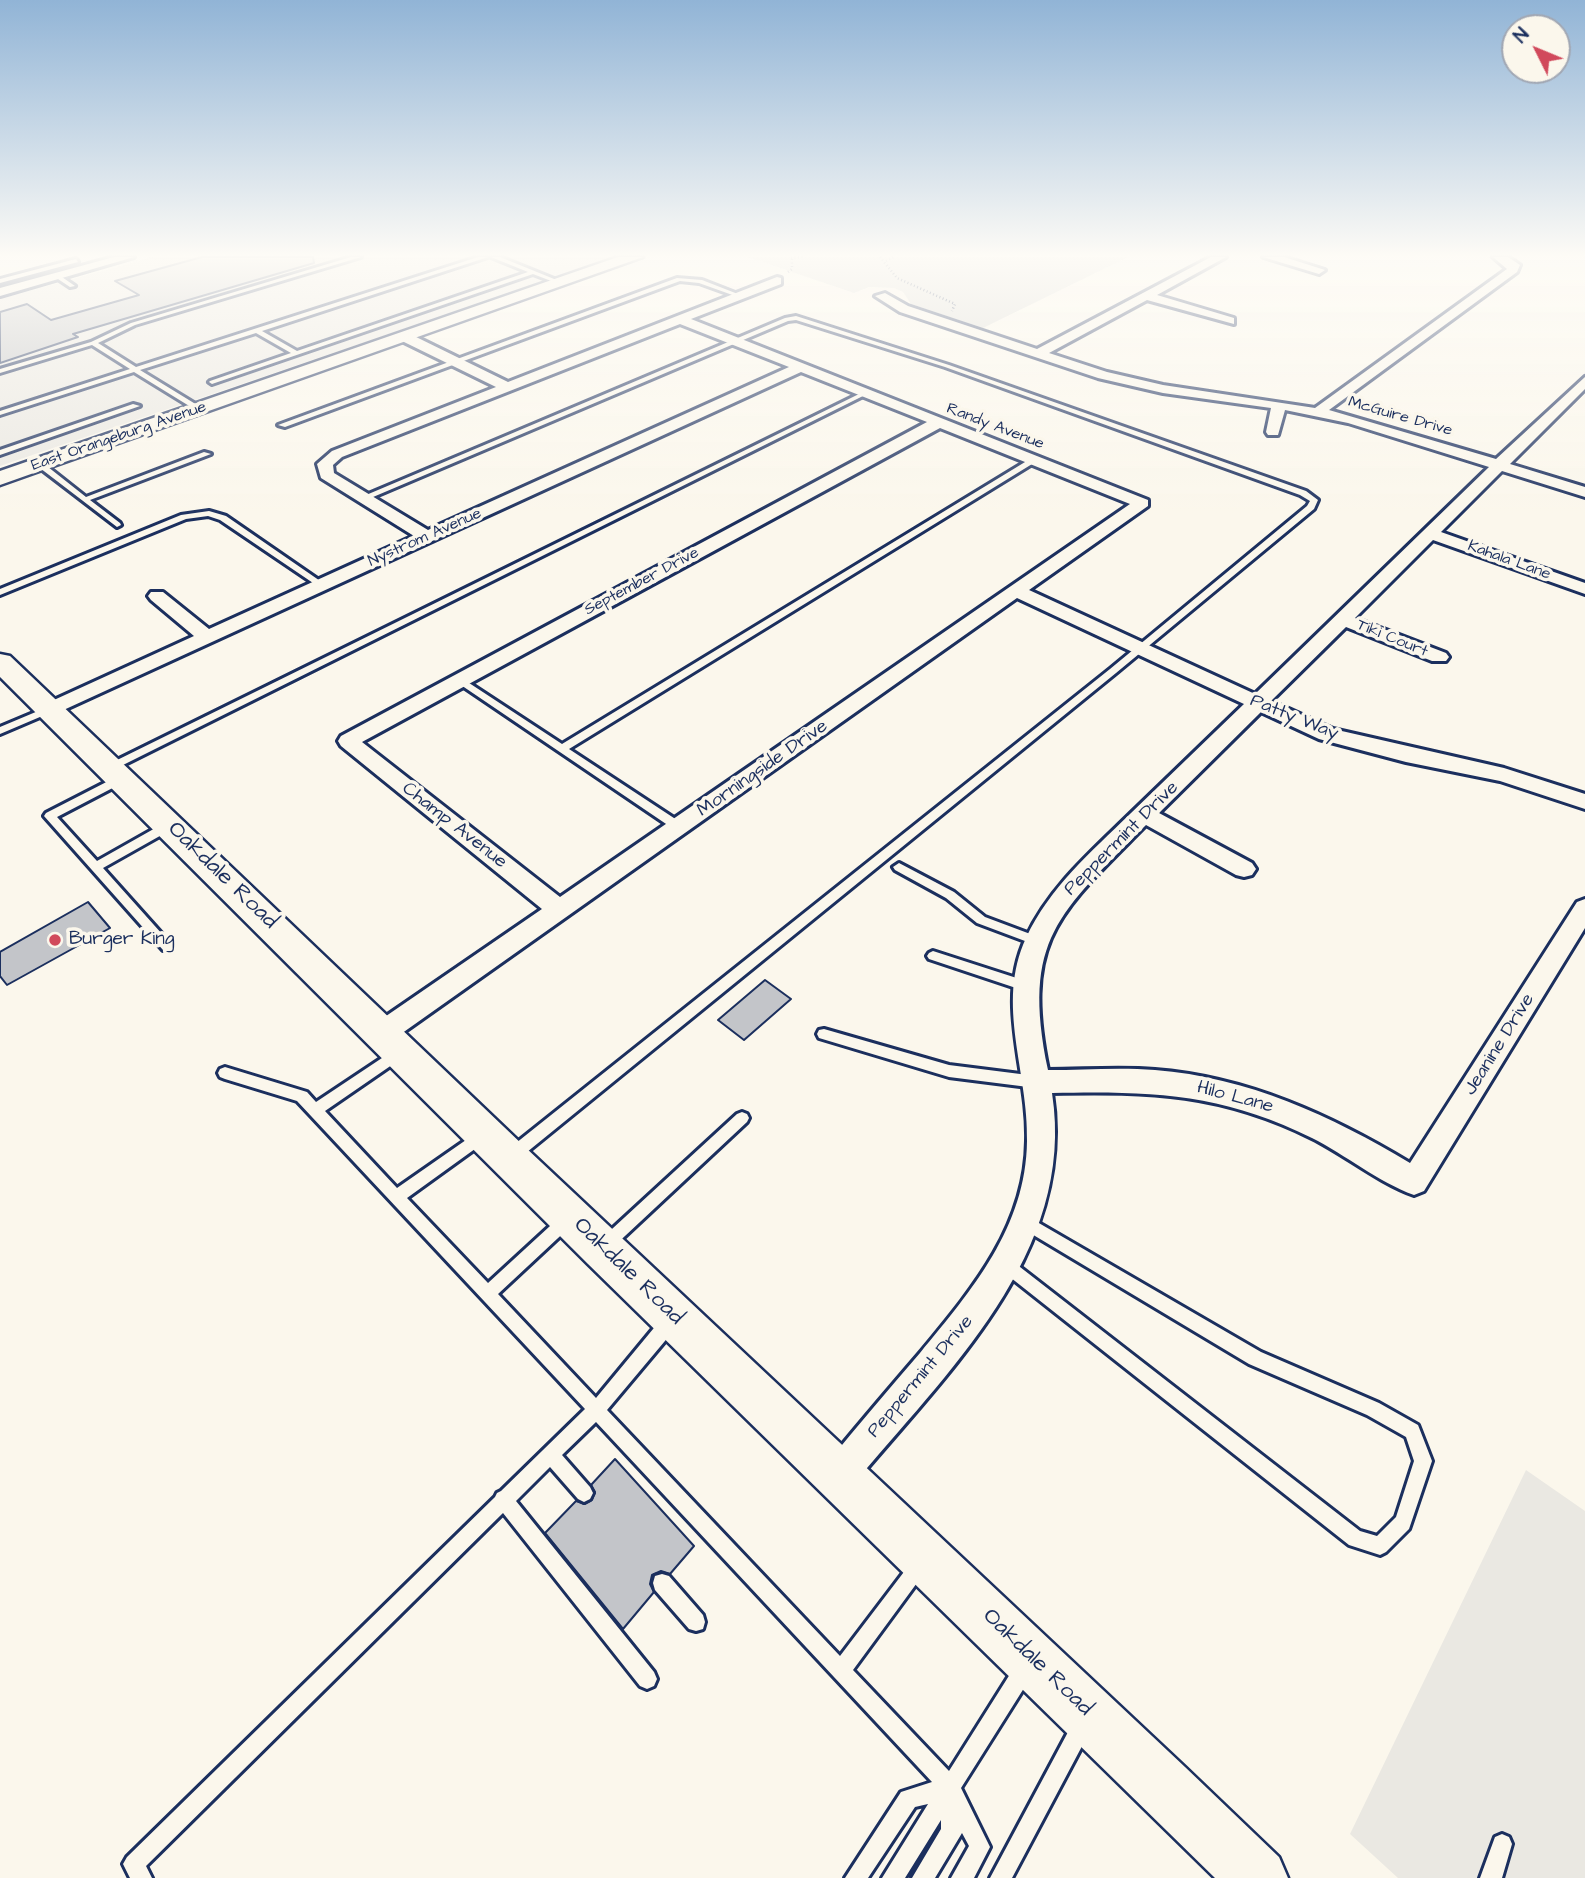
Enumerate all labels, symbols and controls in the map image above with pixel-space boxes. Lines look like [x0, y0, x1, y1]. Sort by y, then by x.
north arrow [1501, 14, 1571, 84]
text: N [1508, 22, 1536, 49]
street label: McGuire Drive [1346, 393, 1454, 441]
street label: East Orangeburg Avenue [29, 398, 209, 476]
street label: Randy Avenue [944, 400, 1046, 454]
street label: Nystrom Avenue [365, 504, 485, 572]
street label: Kahala Lane [1465, 537, 1553, 585]
street label: September Drive [581, 544, 703, 620]
street label: Tiki Court [1354, 616, 1430, 662]
street label: Patty Way [1247, 690, 1341, 746]
street label: Morningside Drive [693, 715, 833, 823]
street label: Peppermint Drive [1060, 777, 1184, 901]
street label: Champ Avenue [397, 778, 511, 874]
street label: Oakdale Road [161, 816, 283, 936]
place label: Burger King [69, 929, 174, 951]
marker: Burger King [47, 932, 63, 948]
street label: Jeanine Drive [1460, 990, 1540, 1100]
street label: Hilo Lane [1194, 1077, 1276, 1119]
street label: Oakdale Road [567, 1212, 689, 1332]
street label: Peppermint Drive [863, 1311, 979, 1443]
street label: Oakdale Road [976, 1603, 1098, 1723]

